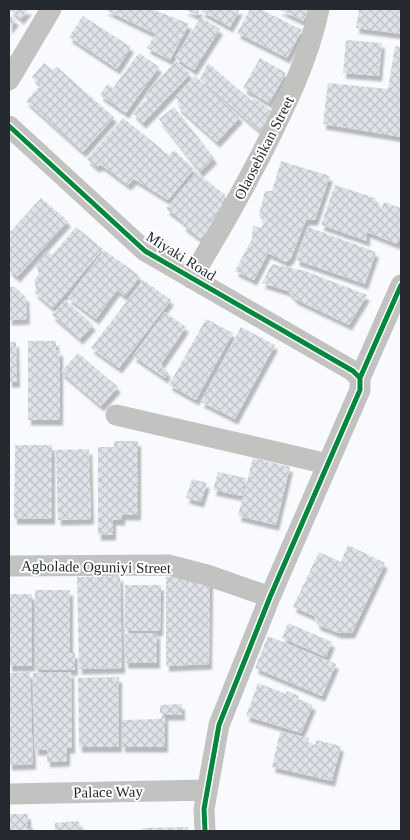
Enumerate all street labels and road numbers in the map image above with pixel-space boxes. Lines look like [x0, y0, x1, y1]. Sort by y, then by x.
street label: Olaosebikan Street [231, 93, 297, 202]
street label: Miyaki Road [143, 228, 219, 284]
street label: Agbolade Oguniyi Street [21, 558, 172, 576]
street label: Palace Way [73, 783, 144, 801]

